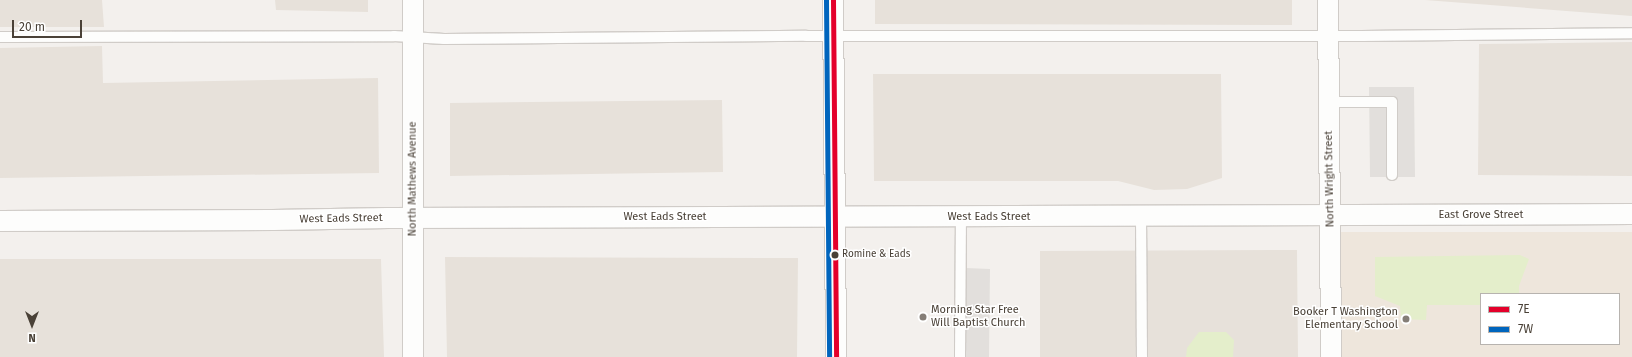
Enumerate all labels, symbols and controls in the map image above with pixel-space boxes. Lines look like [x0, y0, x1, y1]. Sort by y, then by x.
scale bar [14, 12, 84, 38]
text: 20 m [19, 20, 45, 34]
street label: North Mathews Avenue [406, 122, 420, 236]
street label: North Wright Street [1323, 130, 1337, 228]
street label: East Grove Street [1438, 208, 1524, 222]
street label: West Eads Street [623, 210, 707, 224]
street label: West Eads Street [947, 210, 1031, 224]
street label: West Eads Street [299, 212, 383, 226]
place label: Romine & Eads [842, 249, 910, 261]
marker: Romine & Eads [830, 250, 840, 260]
legend [1480, 293, 1620, 345]
text: 7E [1518, 302, 1530, 316]
place label: Morning Star Free Will Baptist Church [931, 304, 1025, 330]
north arrow [12, 305, 52, 345]
place label: Booker T Washington Elementary School [1293, 306, 1398, 332]
marker: Morning Star Free Will Baptist Church [918, 312, 928, 322]
marker: Booker T Washington Elementary School [1401, 314, 1411, 324]
text: 7W [1518, 322, 1533, 336]
text: N [28, 331, 36, 344]

